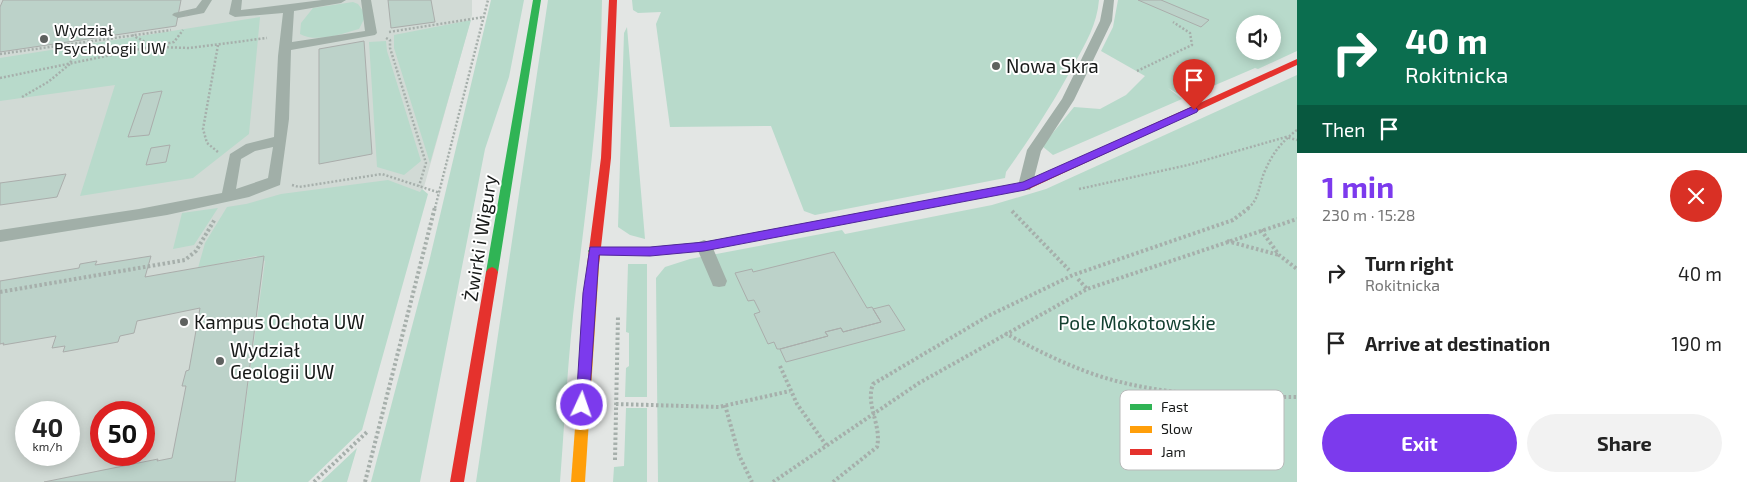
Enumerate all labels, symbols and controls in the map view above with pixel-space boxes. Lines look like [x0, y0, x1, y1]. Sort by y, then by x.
map controls [1236, 15, 1281, 60]
button: sound [1236, 15, 1281, 60]
text: 40 m [1405, 19, 1488, 61]
place label: Wydział Psychologii UW [54, 20, 166, 57]
icon: right [1322, 20, 1387, 85]
marker: Wydział Psychologii UW [38, 33, 50, 45]
place label: Nowa Skra [1006, 54, 1099, 77]
pin [1173, 59, 1215, 110]
marker: Nowa Skra [990, 60, 1002, 72]
text: Rokitnicka [1405, 61, 1508, 87]
icon: arrive [1180, 66, 1208, 94]
icon: arrive [1375, 115, 1403, 143]
text: Then [1322, 118, 1365, 141]
text: 1 min [1322, 168, 1394, 204]
button: close [1670, 170, 1722, 222]
street label: Żwirki i Wigury [458, 173, 501, 303]
text: 230 m · 15:28 [1322, 205, 1415, 224]
text: Turn right [1365, 252, 1453, 275]
icon: right [1322, 259, 1350, 287]
text: 40 m [1678, 262, 1722, 285]
text: Rokitnicka [1365, 275, 1440, 294]
place label: Kampus Ochota UW [194, 310, 364, 333]
park label: Pole Mokotowskie [1058, 311, 1216, 334]
marker: Kampus Ochota UW [178, 316, 190, 328]
icon: arrive [1322, 329, 1350, 357]
text: Arrive at destination [1365, 332, 1550, 355]
text: 190 m [1671, 332, 1722, 355]
place label: Wydział Geologii UW [230, 338, 334, 383]
marker: Wydział Geologii UW [214, 355, 226, 367]
position arrow [555, 378, 607, 430]
legend [1120, 390, 1284, 470]
text: Fast [1161, 398, 1188, 415]
speed limit sign: 50 [90, 401, 155, 466]
text: 40 [32, 412, 63, 442]
button: Exit [1322, 414, 1517, 472]
button: Share [1527, 414, 1722, 472]
text: Slow [1161, 420, 1193, 437]
text: km/h [33, 439, 62, 453]
text: Jam [1161, 443, 1186, 460]

